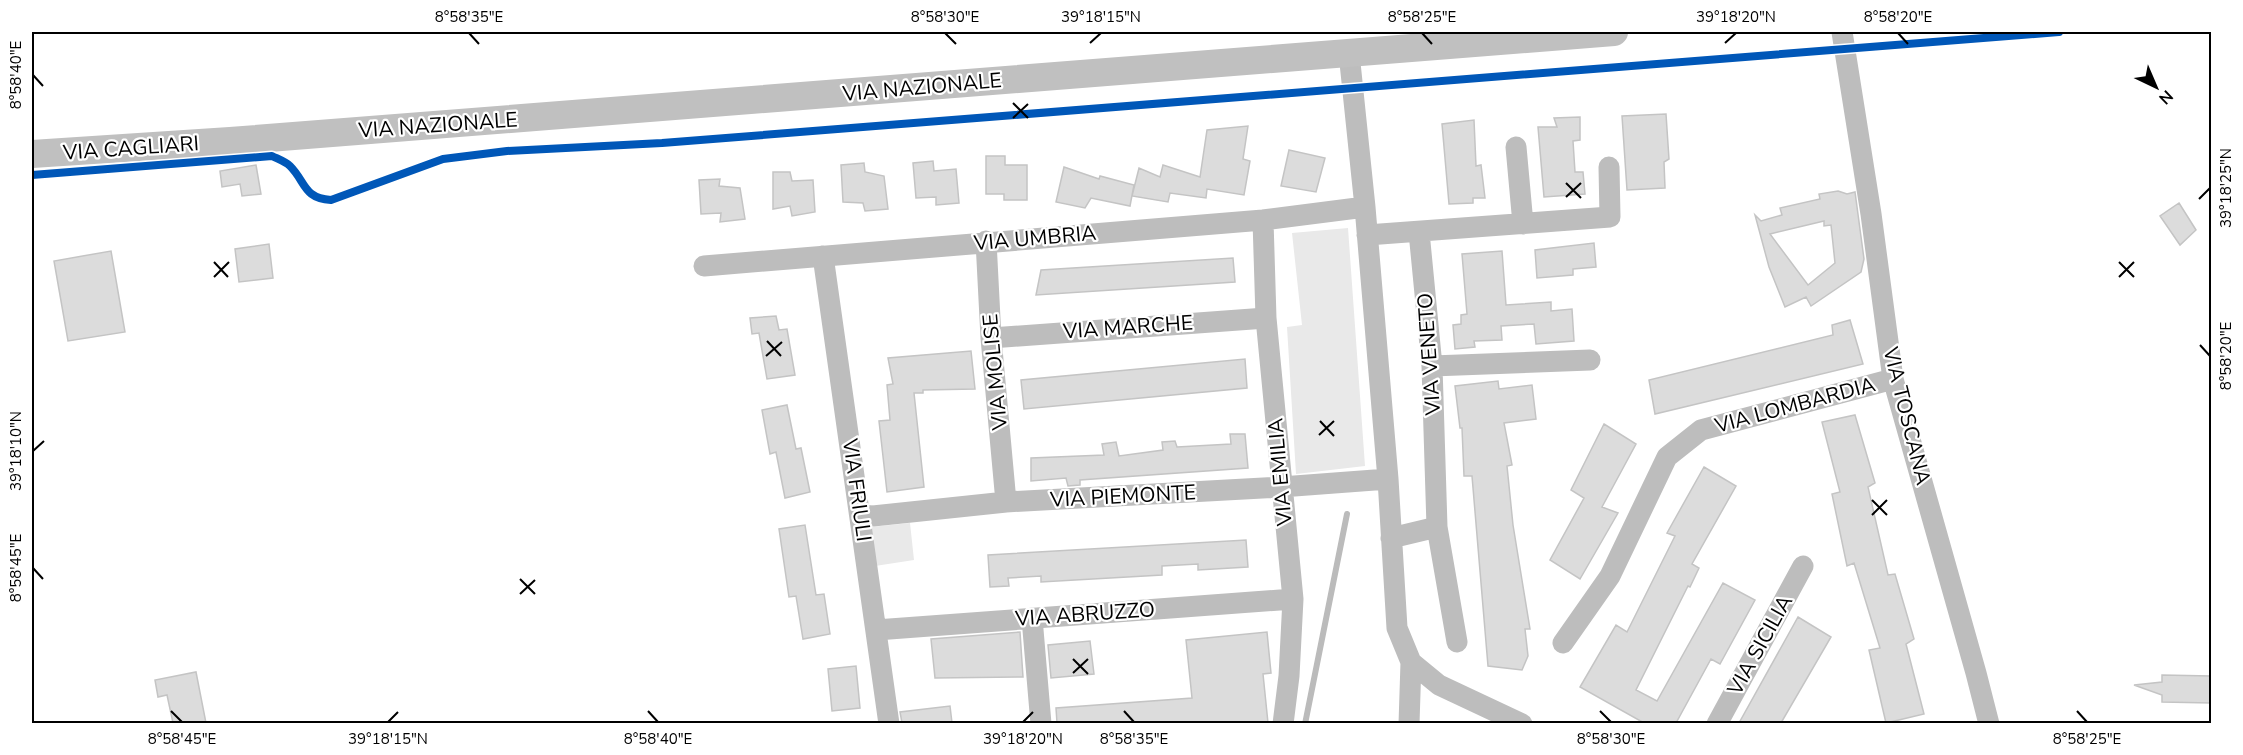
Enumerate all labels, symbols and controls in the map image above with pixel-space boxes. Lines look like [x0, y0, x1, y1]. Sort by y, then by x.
text: 8°58'35"E [435, 7, 503, 27]
text: 8°58'30"E [911, 7, 979, 27]
text: 39°18'15"N [1061, 7, 1141, 27]
text: 8°58'25"E [1388, 7, 1456, 27]
text: 39°18'20"N [1696, 7, 1776, 27]
text: 8°58'20"E [1864, 7, 1932, 27]
text: 8°58'40"E [6, 41, 26, 109]
north arrow [2126, 57, 2186, 117]
street label: VIA NAZIONALE [840, 66, 1003, 108]
text: N [2154, 85, 2178, 109]
street label: VIA NAZIONALE [356, 105, 519, 145]
street label: VIA CAGLIARI [61, 129, 200, 167]
text: 39°18'25"N [2216, 148, 2236, 228]
street label: VIA UMBRIA [972, 219, 1097, 257]
street label: VIA VENETO [1411, 292, 1447, 417]
street label: VIA MARCHE [1061, 308, 1194, 346]
street label: VIA MOLISE [976, 313, 1014, 432]
text: 8°58'20"E [2216, 322, 2236, 390]
street label: VIA TOSCANA [1876, 343, 1938, 488]
street label: VIA LOMBARDIA [1711, 370, 1878, 440]
text: 39°18'10"N [6, 411, 26, 491]
street label: VIA EMILIA [1261, 417, 1299, 528]
street label: VIA FRIULI [836, 436, 878, 543]
street label: VIA PIEMONTE [1048, 478, 1197, 514]
text: 8°58'45"E [6, 534, 26, 602]
street label: VIA SICILIA [1720, 590, 1799, 701]
street label: VIA ABRUZZO [1013, 595, 1156, 633]
text: 8°58'45"E [148, 729, 216, 749]
text: 39°18'15"N [348, 729, 428, 749]
text: 8°58'40"E [624, 729, 692, 749]
text: 39°18'20"N [983, 729, 1063, 749]
text: 8°58'35"E [1100, 729, 1168, 749]
text: 8°58'30"E [1577, 729, 1645, 749]
text: 8°58'25"E [2053, 729, 2121, 749]

